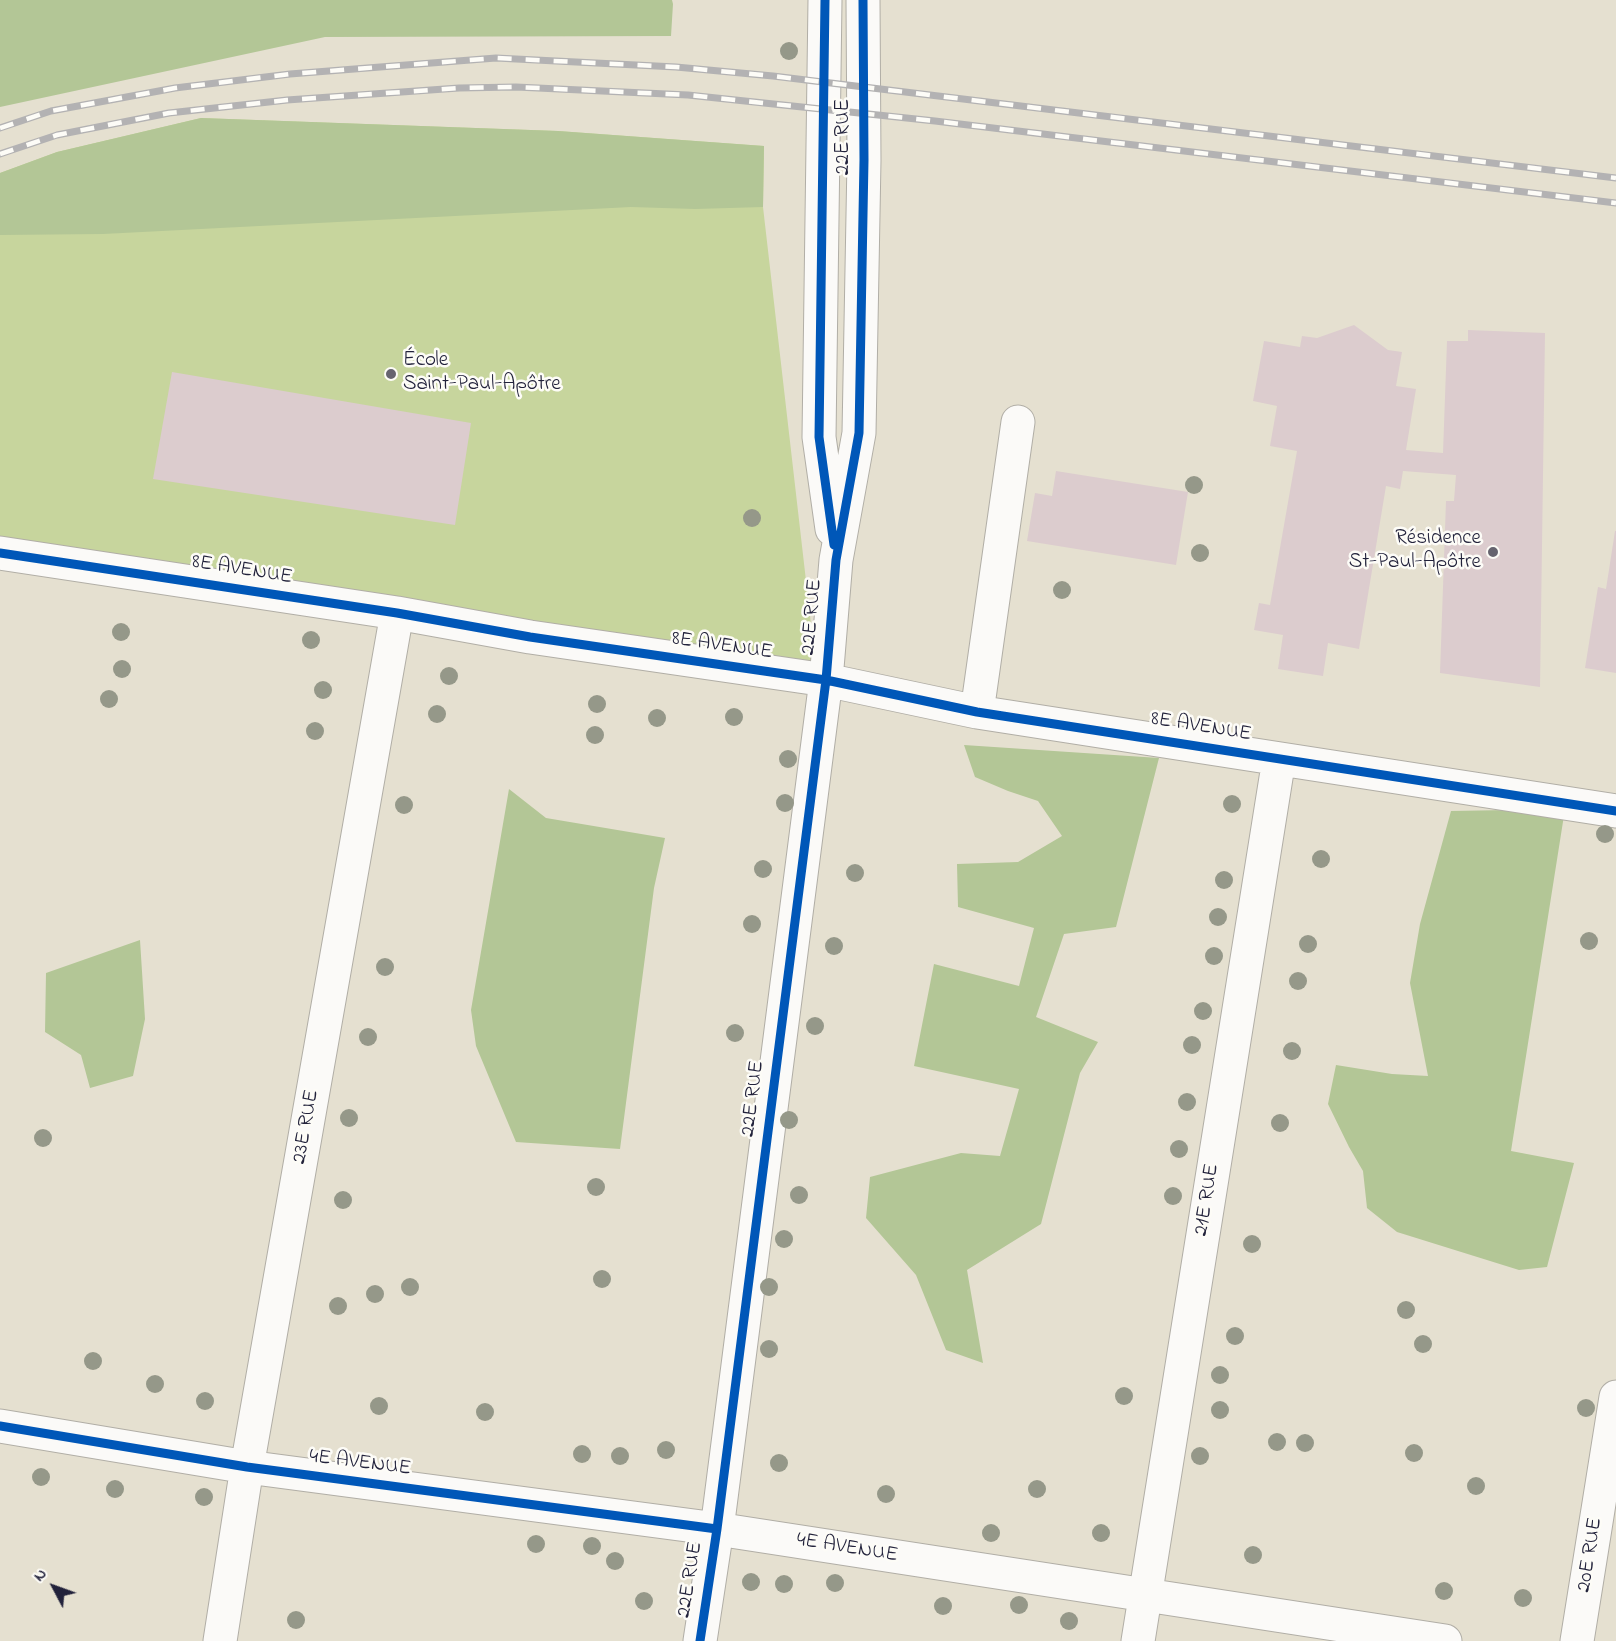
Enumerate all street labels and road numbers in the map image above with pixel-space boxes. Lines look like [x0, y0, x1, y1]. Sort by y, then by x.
street label: 22E RUE [832, 99, 858, 175]
street label: 8E AVENUE [190, 551, 294, 591]
street label: 22E RUE [797, 578, 829, 656]
street label: 8E AVENUE [670, 627, 774, 667]
street label: 8E AVENUE [1149, 708, 1253, 748]
street label: 22E RUE [737, 1060, 771, 1138]
street label: 23E RUE [288, 1088, 326, 1166]
street label: 21E RUE [1190, 1162, 1226, 1238]
street label: 4E AVENUE [308, 1445, 412, 1483]
street label: 20E RUE [1573, 1516, 1609, 1594]
street label: 4E AVENUE [794, 1529, 900, 1569]
street label: 22E RUE [673, 1540, 709, 1620]

